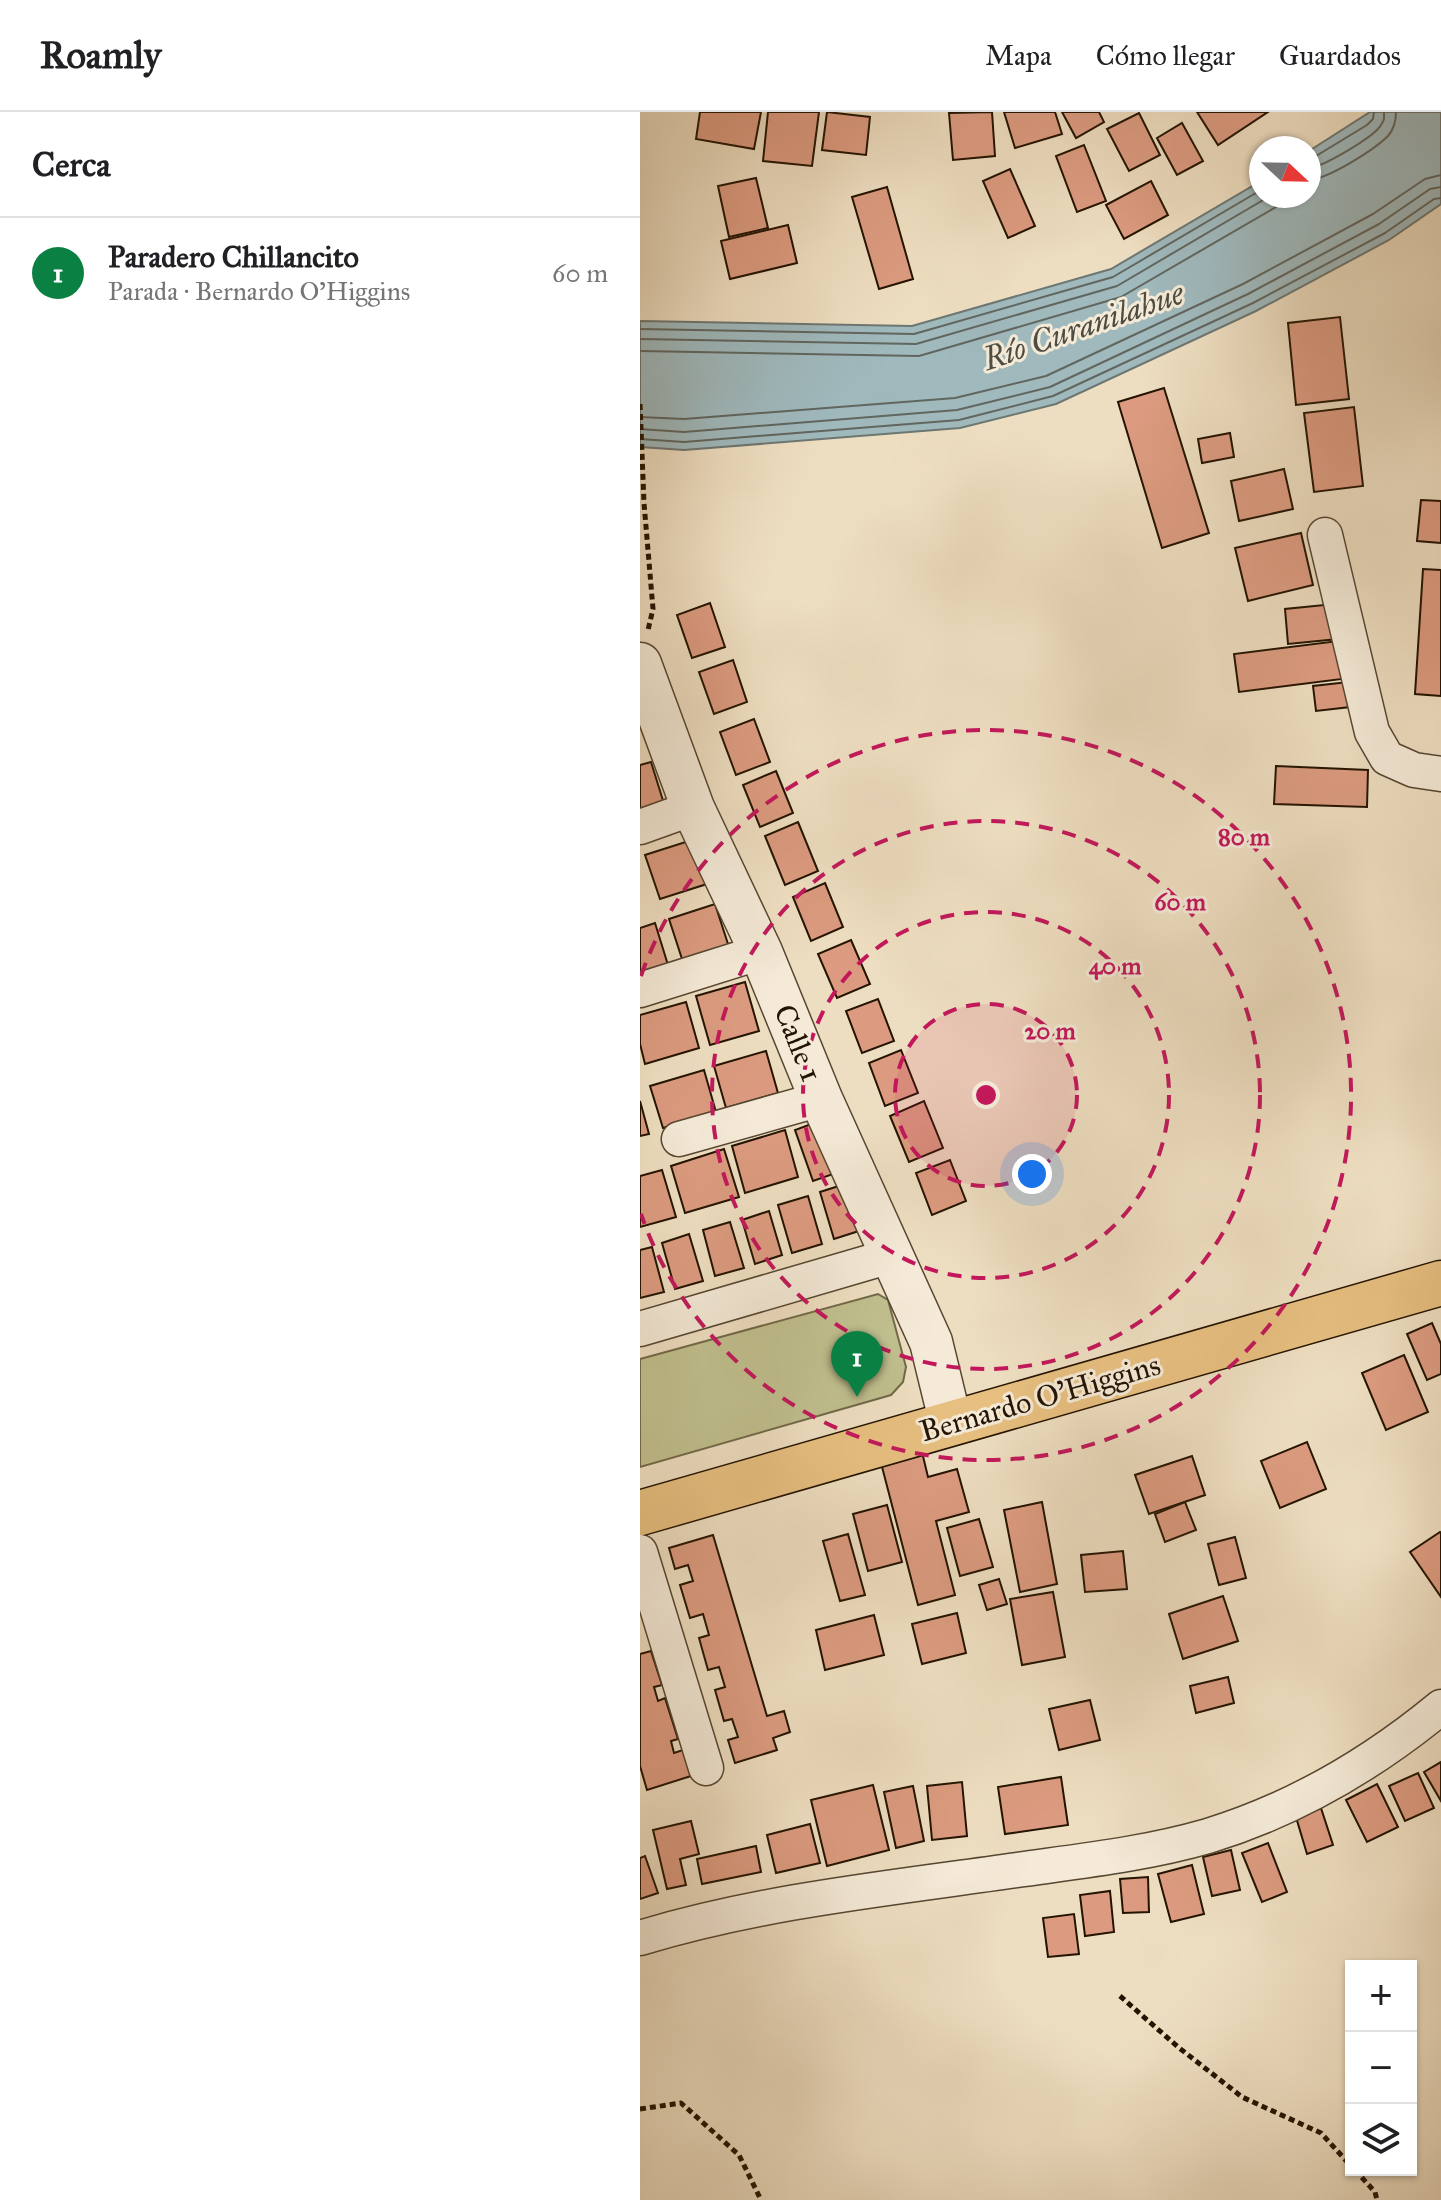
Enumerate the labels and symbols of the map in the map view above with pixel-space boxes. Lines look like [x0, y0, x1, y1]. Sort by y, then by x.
north arrow [1249, 136, 1321, 208]
water label: Río Curanilahue [977, 274, 1190, 379]
text: 80 m [1218, 822, 1271, 852]
text: 60 m [1154, 887, 1207, 917]
text: 40 m [1089, 951, 1142, 981]
street label: Calle 1 [766, 999, 830, 1087]
text: 20 m [1024, 1016, 1076, 1046]
centre of rings [972, 1081, 1000, 1109]
your location [1012, 1154, 1052, 1194]
pin: 1 [831, 1331, 883, 1397]
street label: Bernardo O'Higgins [916, 1346, 1164, 1450]

